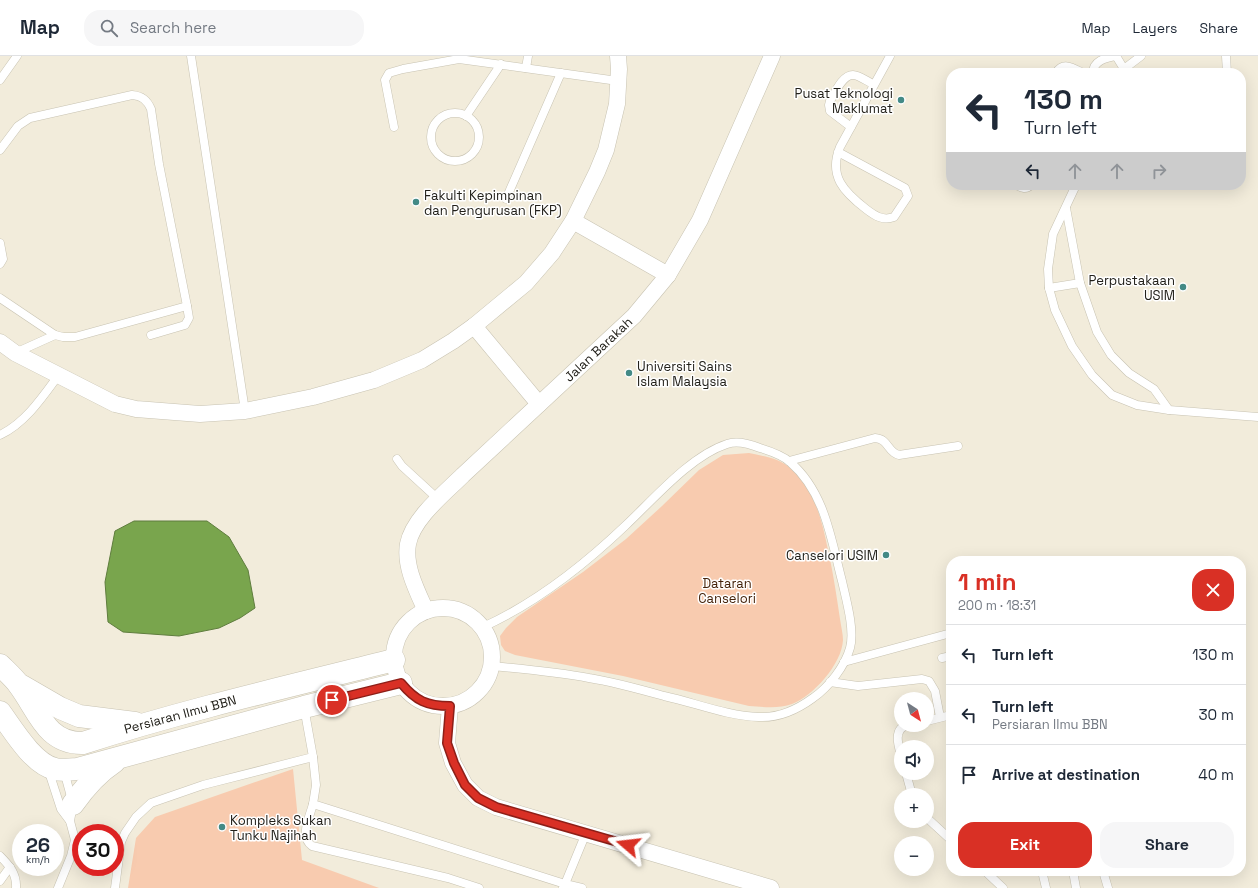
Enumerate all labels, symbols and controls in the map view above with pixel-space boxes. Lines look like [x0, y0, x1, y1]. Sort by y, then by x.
search box [84, 10, 364, 46]
text: Map [20, 15, 60, 40]
icon: search [98, 17, 120, 39]
text: Search here [130, 18, 216, 37]
text: Map [1081, 19, 1111, 37]
text: Layers [1133, 19, 1177, 37]
text: Share [1199, 19, 1238, 37]
text: 130 m [1024, 81, 1103, 117]
icon: left [958, 84, 1010, 136]
place label: Pusat Teknologi Maklumat [795, 85, 893, 117]
marker: Pusat Teknologi Maklumat [896, 95, 906, 105]
text: Turn left [1024, 116, 1097, 139]
icon: left [1022, 160, 1044, 182]
icon: ahead [1064, 160, 1086, 182]
icon: ahead [1106, 160, 1128, 182]
icon: right [1148, 160, 1170, 182]
place label: Fakulti Kepimpinan dan Pengurusan (FKP) [424, 187, 562, 219]
marker: Fakulti Kepimpinan dan Pengurusan (FKP) [411, 197, 421, 207]
place label: Perpustakaan USIM [1089, 272, 1175, 304]
marker: Perpustakaan USIM [1178, 282, 1188, 292]
street label: Jalan Barakah [561, 313, 636, 385]
place label: Universiti Sains Islam Malaysia [637, 358, 732, 390]
marker: Universiti Sains Islam Malaysia [624, 368, 634, 378]
place label: Canselori USIM [786, 547, 878, 564]
marker: Canselori USIM [881, 550, 891, 560]
text: 1 min [958, 566, 1017, 597]
button: close [1192, 569, 1234, 611]
park label: Dataran Canselori [698, 575, 756, 607]
text: 200 m · 18:31 [958, 597, 1036, 614]
icon: left [958, 644, 980, 666]
text: Turn left [992, 645, 1054, 664]
text: 130 m [1192, 645, 1234, 664]
pin [315, 683, 349, 717]
icon: arrive [321, 689, 343, 711]
street label: Persiaran Ilmu BBN [122, 691, 238, 738]
north arrow [894, 692, 934, 732]
map controls [894, 692, 934, 876]
text: Turn left [992, 697, 1054, 716]
icon: left [958, 704, 980, 726]
text: 30 m [1199, 705, 1234, 724]
text: Persiaran Ilmu BBN [992, 716, 1108, 733]
button: sound [894, 740, 934, 780]
icon: arrive [958, 764, 980, 786]
text: Arrive at destination [992, 765, 1140, 784]
text: 40 m [1198, 765, 1234, 784]
button: + [894, 788, 934, 828]
place label: Kompleks Sukan Tunku Najihah [230, 812, 331, 844]
marker: Kompleks Sukan Tunku Najihah [217, 822, 227, 832]
button: Exit [958, 822, 1092, 868]
button: Share [1100, 822, 1234, 868]
speed limit sign: 30 [72, 824, 124, 876]
position arrow [607, 824, 649, 866]
text: 26 [26, 832, 50, 858]
button: − [894, 836, 934, 876]
text: km/h [26, 853, 50, 866]

